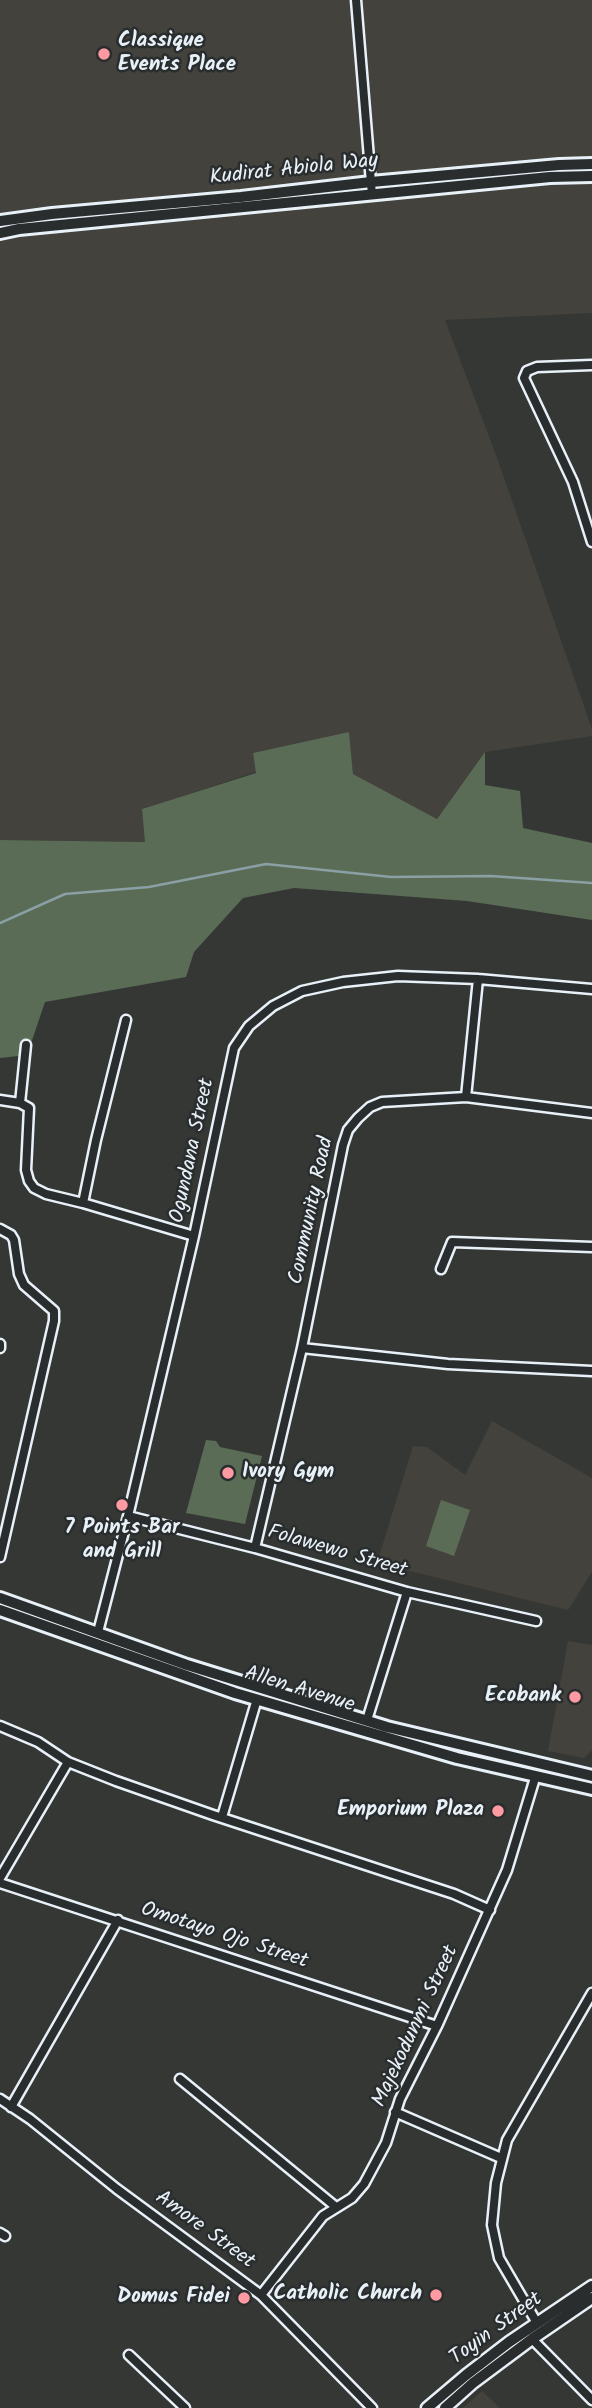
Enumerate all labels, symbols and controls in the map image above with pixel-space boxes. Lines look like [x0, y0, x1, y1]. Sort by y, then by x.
place label: Classique Events Place [118, 29, 236, 79]
marker: Classique Events Place [96, 46, 112, 62]
street label: Kudirat Abiola Way [209, 150, 379, 192]
street label: Ogundana Street [166, 1076, 222, 1226]
street label: Community Road [285, 1135, 341, 1287]
place label: Ivory Gym [242, 1460, 334, 1486]
marker: Ivory Gym [220, 1465, 236, 1481]
marker: 7 Points Bar and Grill [114, 1497, 130, 1513]
place label: 7 Points Bar and Grill [65, 1516, 179, 1566]
street label: Folawewo Street [264, 1521, 410, 1585]
street label: Allen Avenue [241, 1662, 357, 1720]
place label: Ecobank [485, 1684, 561, 1710]
marker: Ecobank [567, 1689, 583, 1705]
place label: Emporium Plaza [337, 1798, 484, 1824]
marker: Emporium Plaza [490, 1803, 506, 1819]
street label: Omotayo Ojo Street [137, 1898, 311, 1976]
street label: Majekodunmi Street [368, 1942, 466, 2112]
street label: Amore Street [149, 2186, 259, 2276]
place label: Catholic Church [273, 2282, 422, 2308]
place label: Domus Fidei [117, 2285, 230, 2311]
marker: Catholic Church [428, 2287, 444, 2303]
street label: Toyin Street [446, 2288, 548, 2372]
marker: Domus Fidei [236, 2290, 252, 2306]

